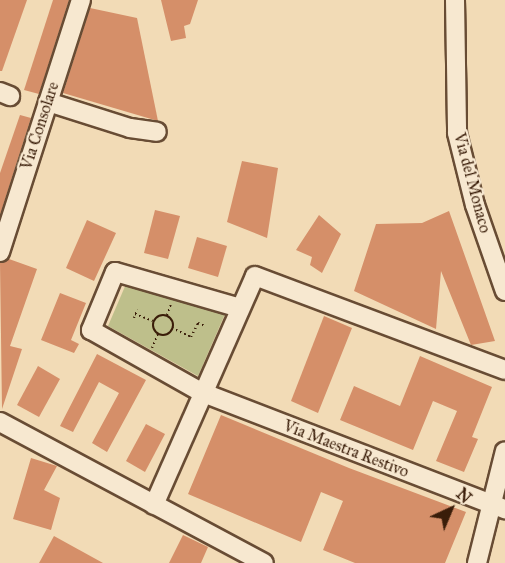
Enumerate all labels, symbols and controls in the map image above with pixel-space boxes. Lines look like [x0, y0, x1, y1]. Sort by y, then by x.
street label: Via Consolare [17, 80, 63, 172]
street label: Via del Monaco [449, 131, 495, 235]
street label: Via Maestra Restivo [281, 416, 411, 482]
north arrow [421, 479, 481, 539]
text: N [452, 484, 475, 507]

